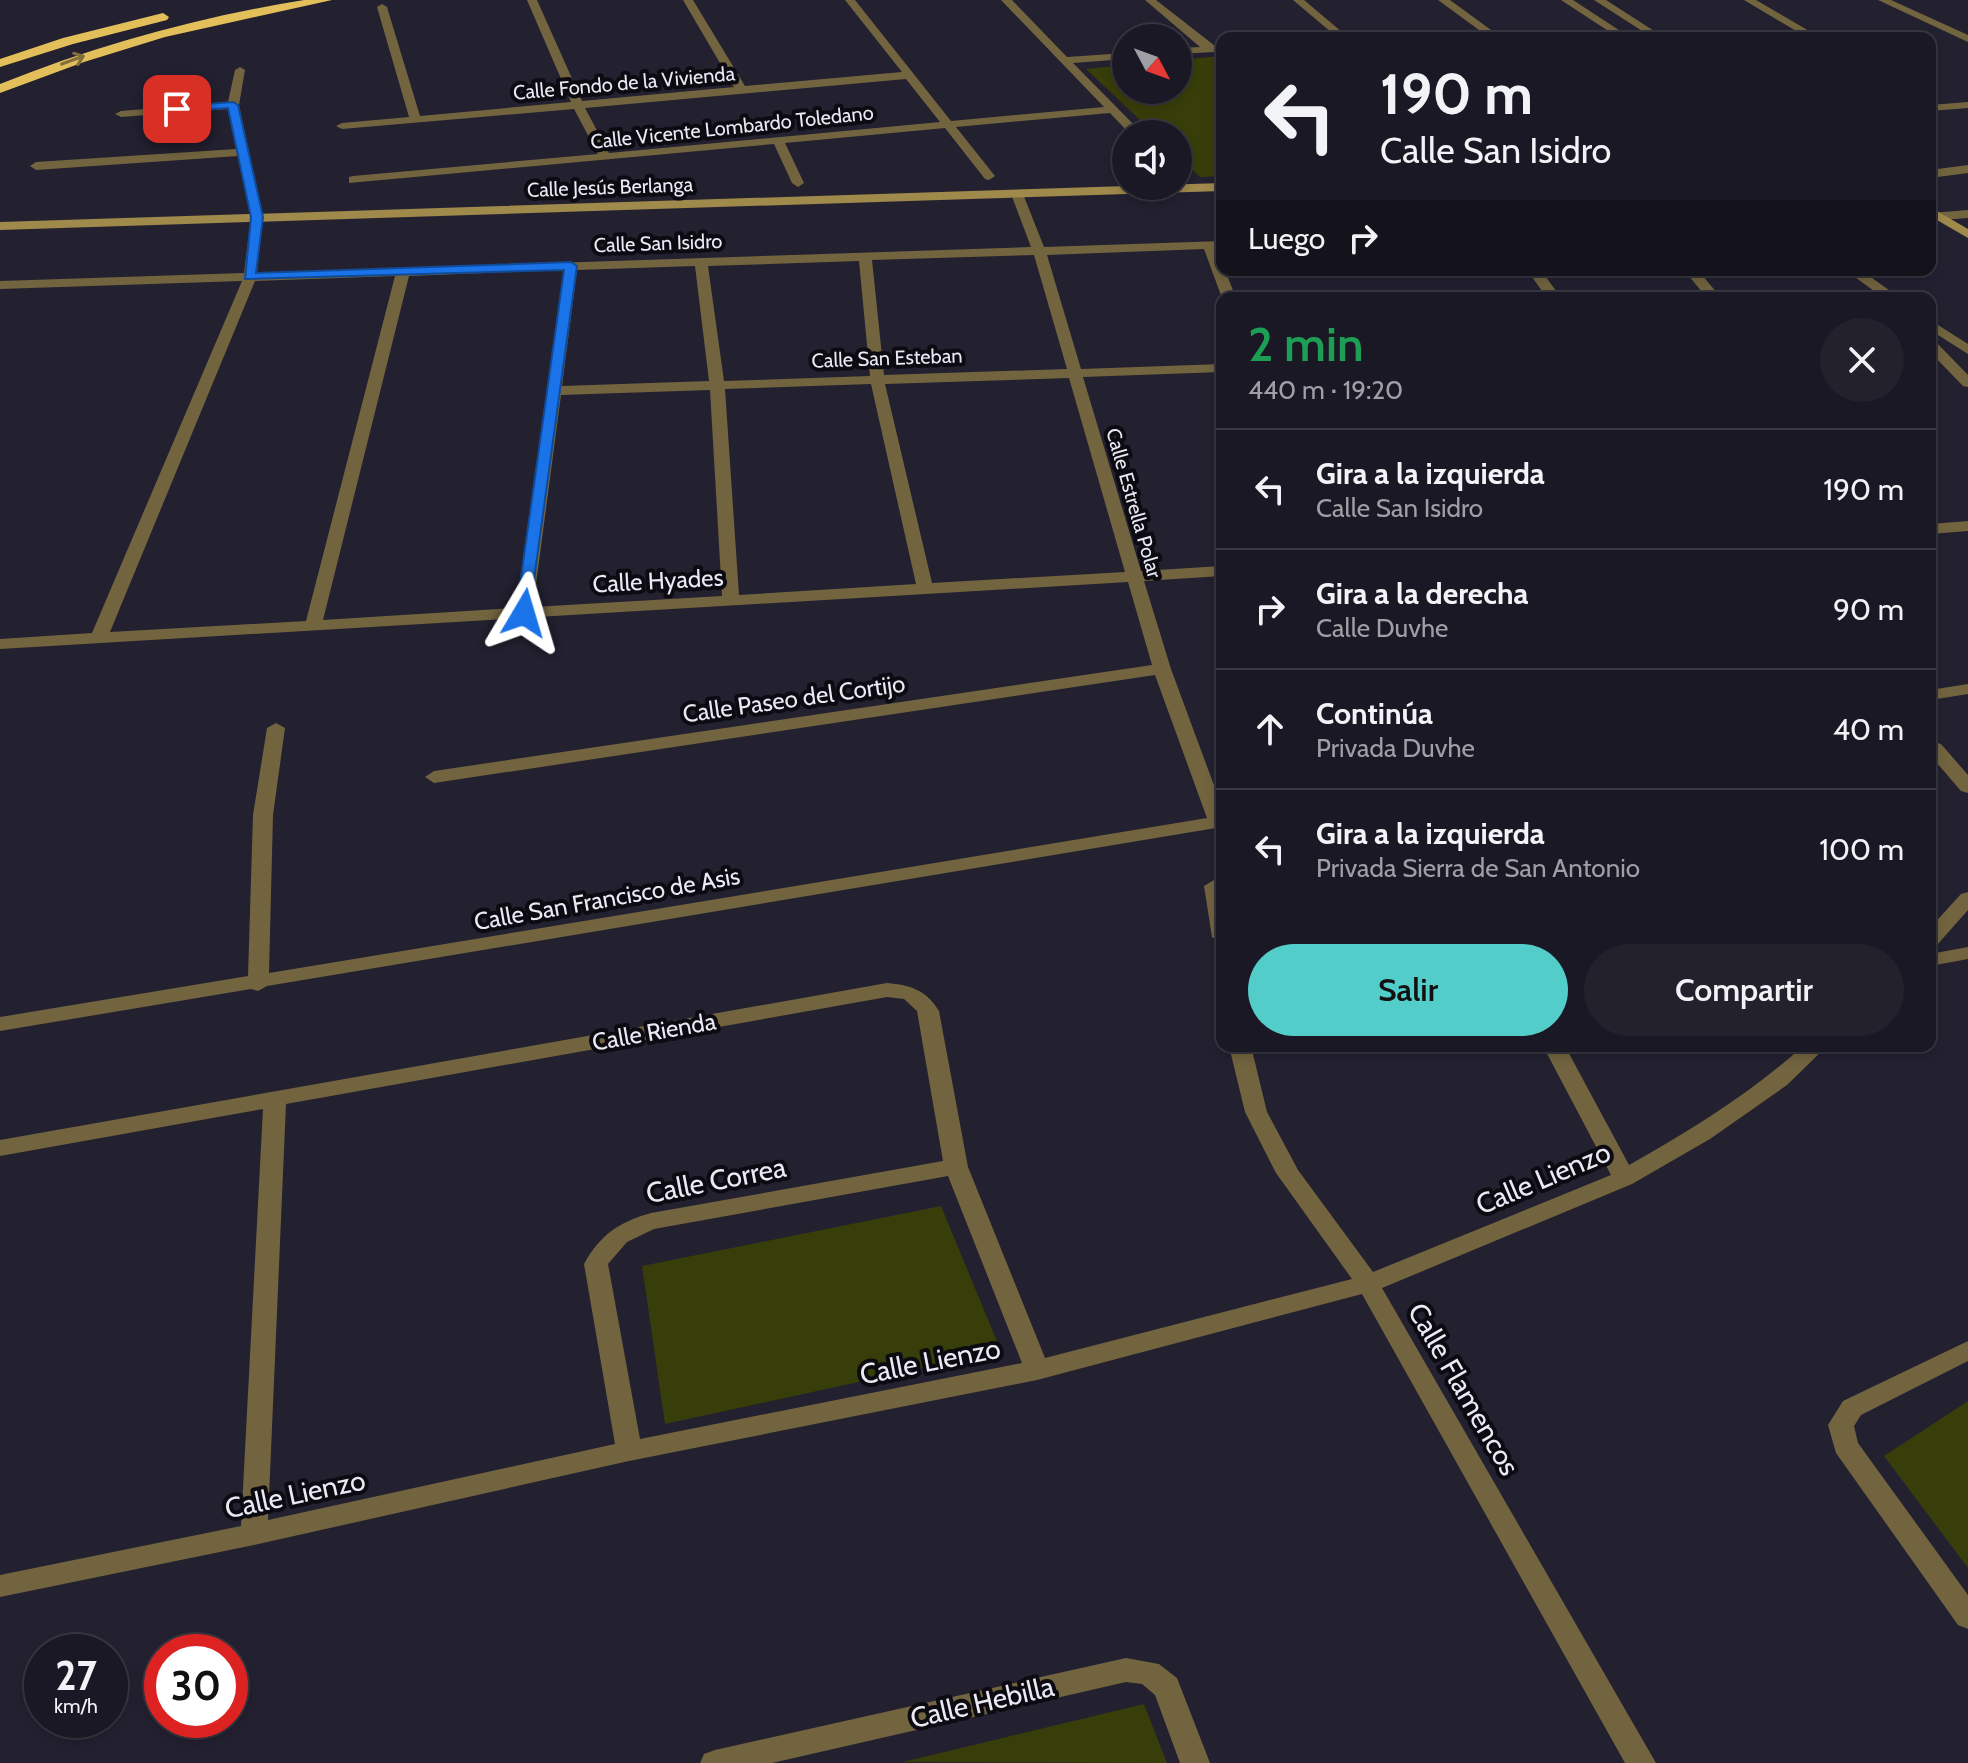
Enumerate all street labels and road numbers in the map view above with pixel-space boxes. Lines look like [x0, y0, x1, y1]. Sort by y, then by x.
street label: Calle Fondo de la Vivienda [512, 61, 736, 105]
street label: Calle Vicente Lombardo Toledano [589, 100, 875, 154]
street label: Calle Jesús Berlanga [527, 172, 694, 202]
street label: Calle San Isidro [593, 229, 723, 257]
street label: Calle San Esteban [811, 343, 963, 373]
street label: Calle Estrella Polar [1101, 425, 1167, 581]
street label: Calle Hyades [592, 563, 724, 598]
street label: Calle Paseo del Cortijo [681, 669, 907, 728]
street label: Calle San Francisco de Asis [472, 861, 742, 936]
street label: Calle Rienda [590, 1006, 719, 1057]
street label: Calle Lienzo [1471, 1134, 1615, 1222]
street label: Calle Correa [643, 1150, 789, 1210]
street label: Calle Flamencos [1401, 1297, 1527, 1481]
street label: Calle Lienzo [857, 1331, 1003, 1391]
street label: Calle Lienzo [222, 1463, 368, 1525]
street label: Calle Hebilla [907, 1669, 1058, 1735]

